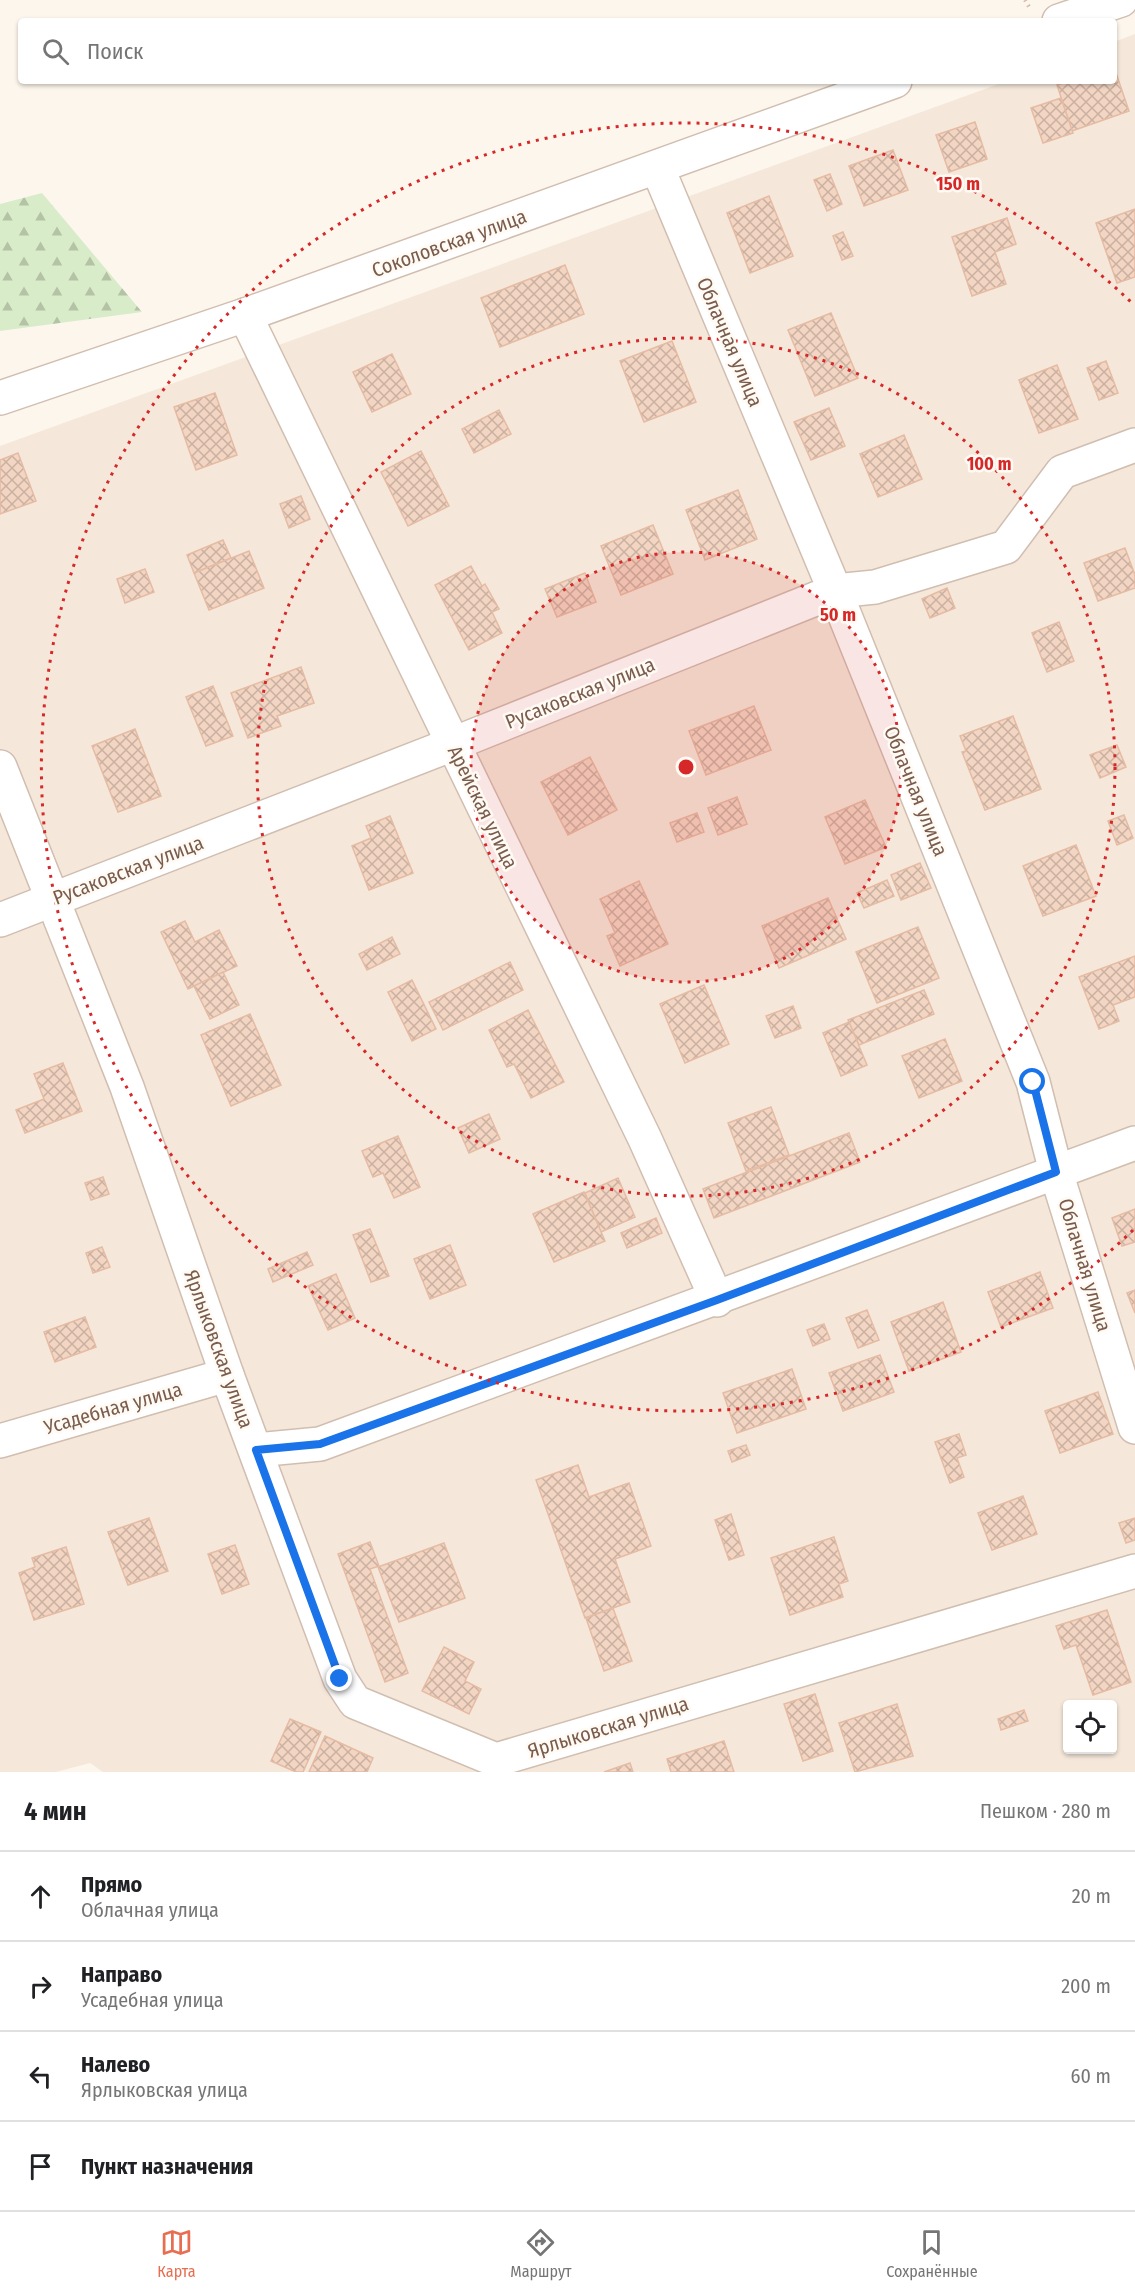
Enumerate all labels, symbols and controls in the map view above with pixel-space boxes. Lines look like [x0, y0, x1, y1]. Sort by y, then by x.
search box [18, 18, 1117, 84]
icon: search [39, 35, 72, 68]
text: Поиск [87, 38, 143, 65]
text: 150 m [936, 173, 980, 195]
street label: Соколовская улица [368, 204, 530, 282]
street label: Облачная улица [692, 274, 768, 410]
text: 100 m [967, 453, 1011, 475]
text: 50 m [820, 604, 856, 626]
street label: Русаковская улица [502, 652, 658, 734]
street label: Облачная улица [879, 723, 953, 859]
street label: Арейская улица [443, 742, 523, 872]
centre of rings [676, 757, 696, 777]
street label: Русаковская улица [49, 830, 207, 910]
route start [1019, 1068, 1045, 1094]
street label: Облачная улица [1053, 1196, 1117, 1334]
street label: Ярлыковская улица [179, 1267, 259, 1431]
street label: Усадебная улица [40, 1377, 185, 1439]
route end [326, 1665, 352, 1691]
street label: Ярлыковская улица [525, 1691, 691, 1763]
map controls [1063, 1700, 1117, 1754]
button: locate [1063, 1700, 1117, 1754]
text: 4 мин [24, 1796, 86, 1827]
text: Пешком · 280 m [980, 1799, 1111, 1823]
text: Прямо [81, 1871, 142, 1898]
icon: ahead [24, 1880, 57, 1913]
text: 20 m [1072, 1884, 1111, 1908]
text: Облачная улица [81, 1898, 219, 1922]
text: Направо [81, 1961, 162, 1988]
icon: right [24, 1970, 57, 2003]
text: 200 m [1061, 1974, 1111, 1998]
text: Усадебная улица [81, 1988, 224, 2012]
text: Налево [81, 2051, 150, 2078]
icon: left [24, 2060, 57, 2093]
text: 60 m [1071, 2064, 1111, 2088]
text: Ярлыковская улица [81, 2078, 248, 2102]
icon: arrive [24, 2150, 57, 2183]
text: Пункт назначения [81, 2153, 253, 2180]
tab: Карта [157, 2226, 196, 2281]
tab: Маршрут [510, 2226, 572, 2281]
tab: Сохранённые [886, 2226, 978, 2281]

